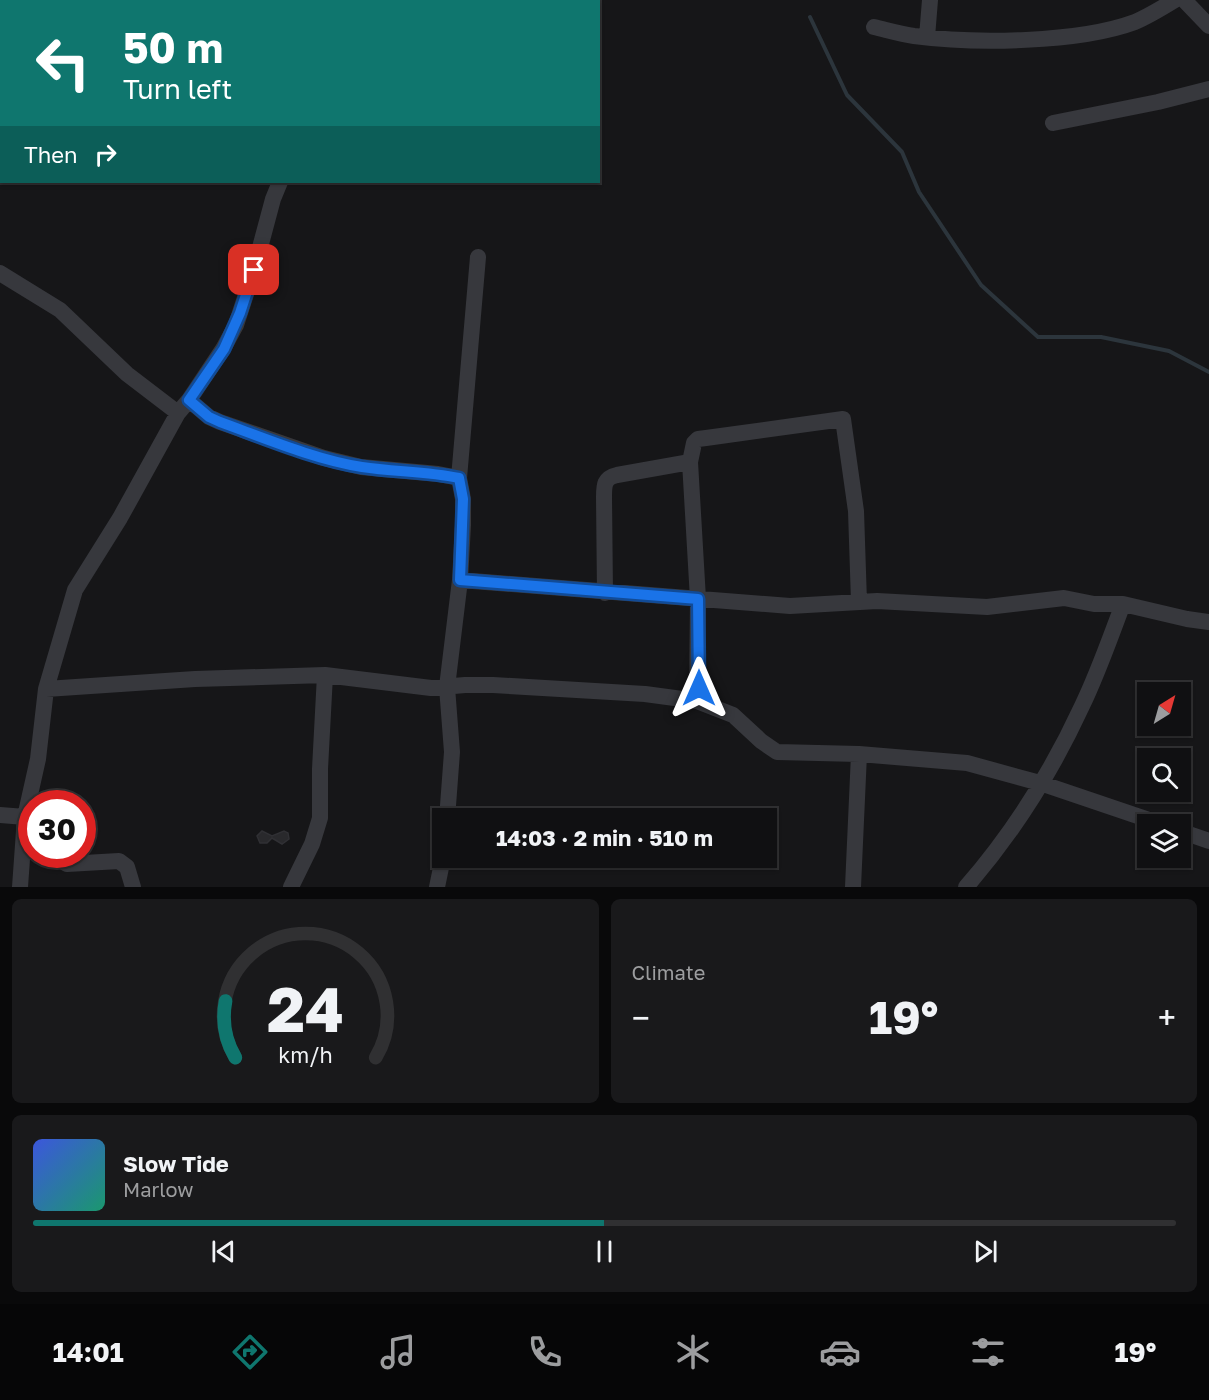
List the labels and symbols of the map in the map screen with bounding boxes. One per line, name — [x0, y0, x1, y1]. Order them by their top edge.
pin — [228, 244, 279, 295]
position arrow — [667, 656, 731, 720]
north arrow — [1137, 682, 1191, 736]
speed limit sign: 30 — [18, 790, 96, 868]

